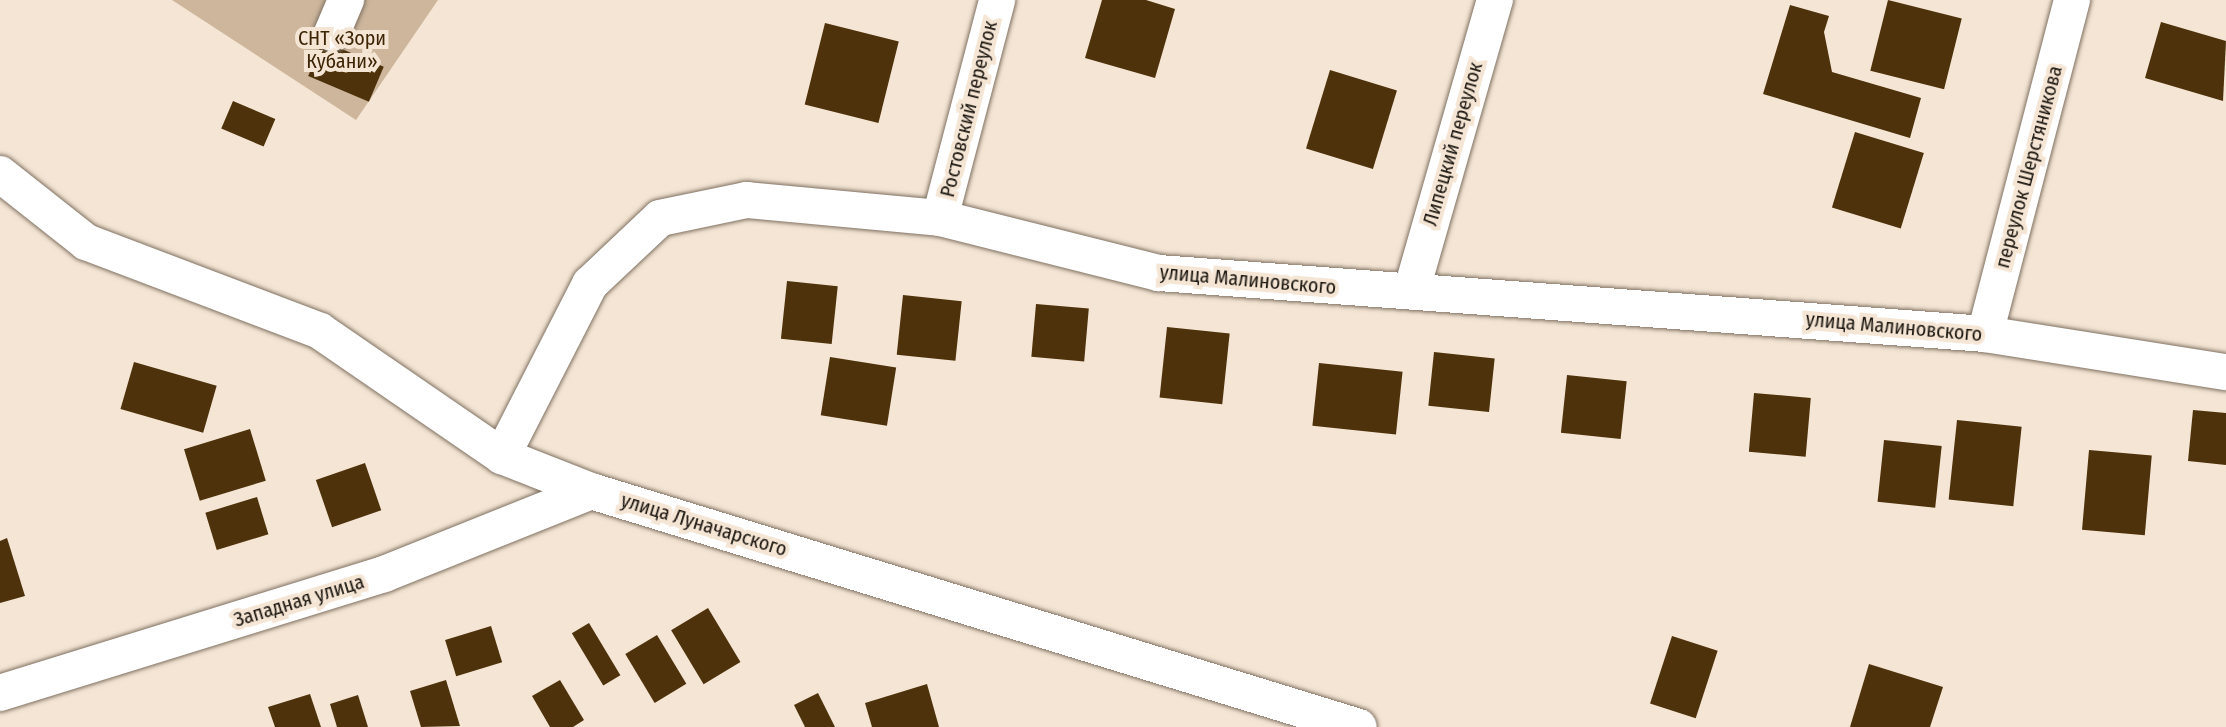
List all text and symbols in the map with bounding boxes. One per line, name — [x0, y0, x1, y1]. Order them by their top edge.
street label: Ростовский переулок — [935, 18, 1003, 200]
park label: СНТ «Зори Кубани» — [298, 27, 386, 74]
street label: Липецкий переулок — [1418, 60, 1488, 228]
street label: переулок Шерстяникова — [1990, 63, 2068, 271]
street label: улица Малиновского — [1159, 260, 1337, 300]
street label: улица Малиновского — [1805, 307, 1983, 347]
street label: улица Луначарского — [618, 488, 790, 562]
street label: Западная улица — [231, 570, 367, 632]

